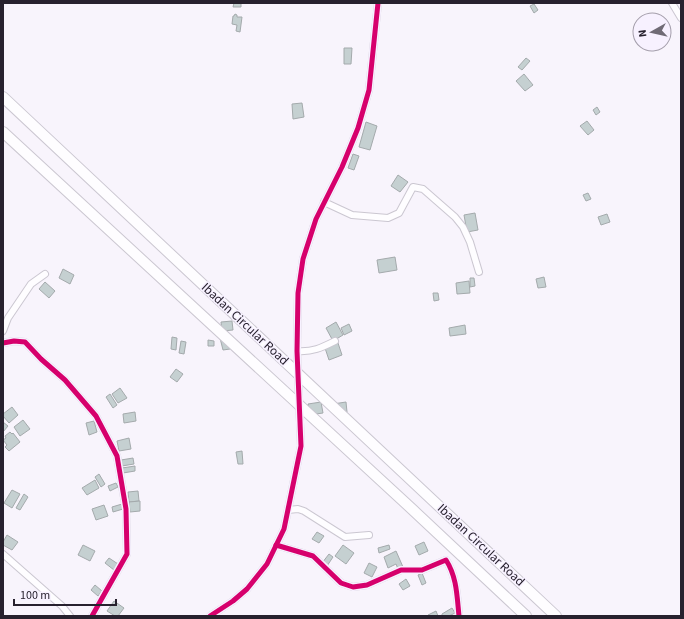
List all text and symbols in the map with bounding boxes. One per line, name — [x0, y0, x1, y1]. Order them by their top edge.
north arrow — [632, 12, 672, 52]
text: N — [635, 29, 651, 38]
street label: Ibadan Circular Road — [197, 279, 293, 369]
street label: Ibadan Circular Road — [433, 500, 529, 590]
scale bar — [14, 581, 116, 607]
text: 100 m — [20, 587, 50, 604]

